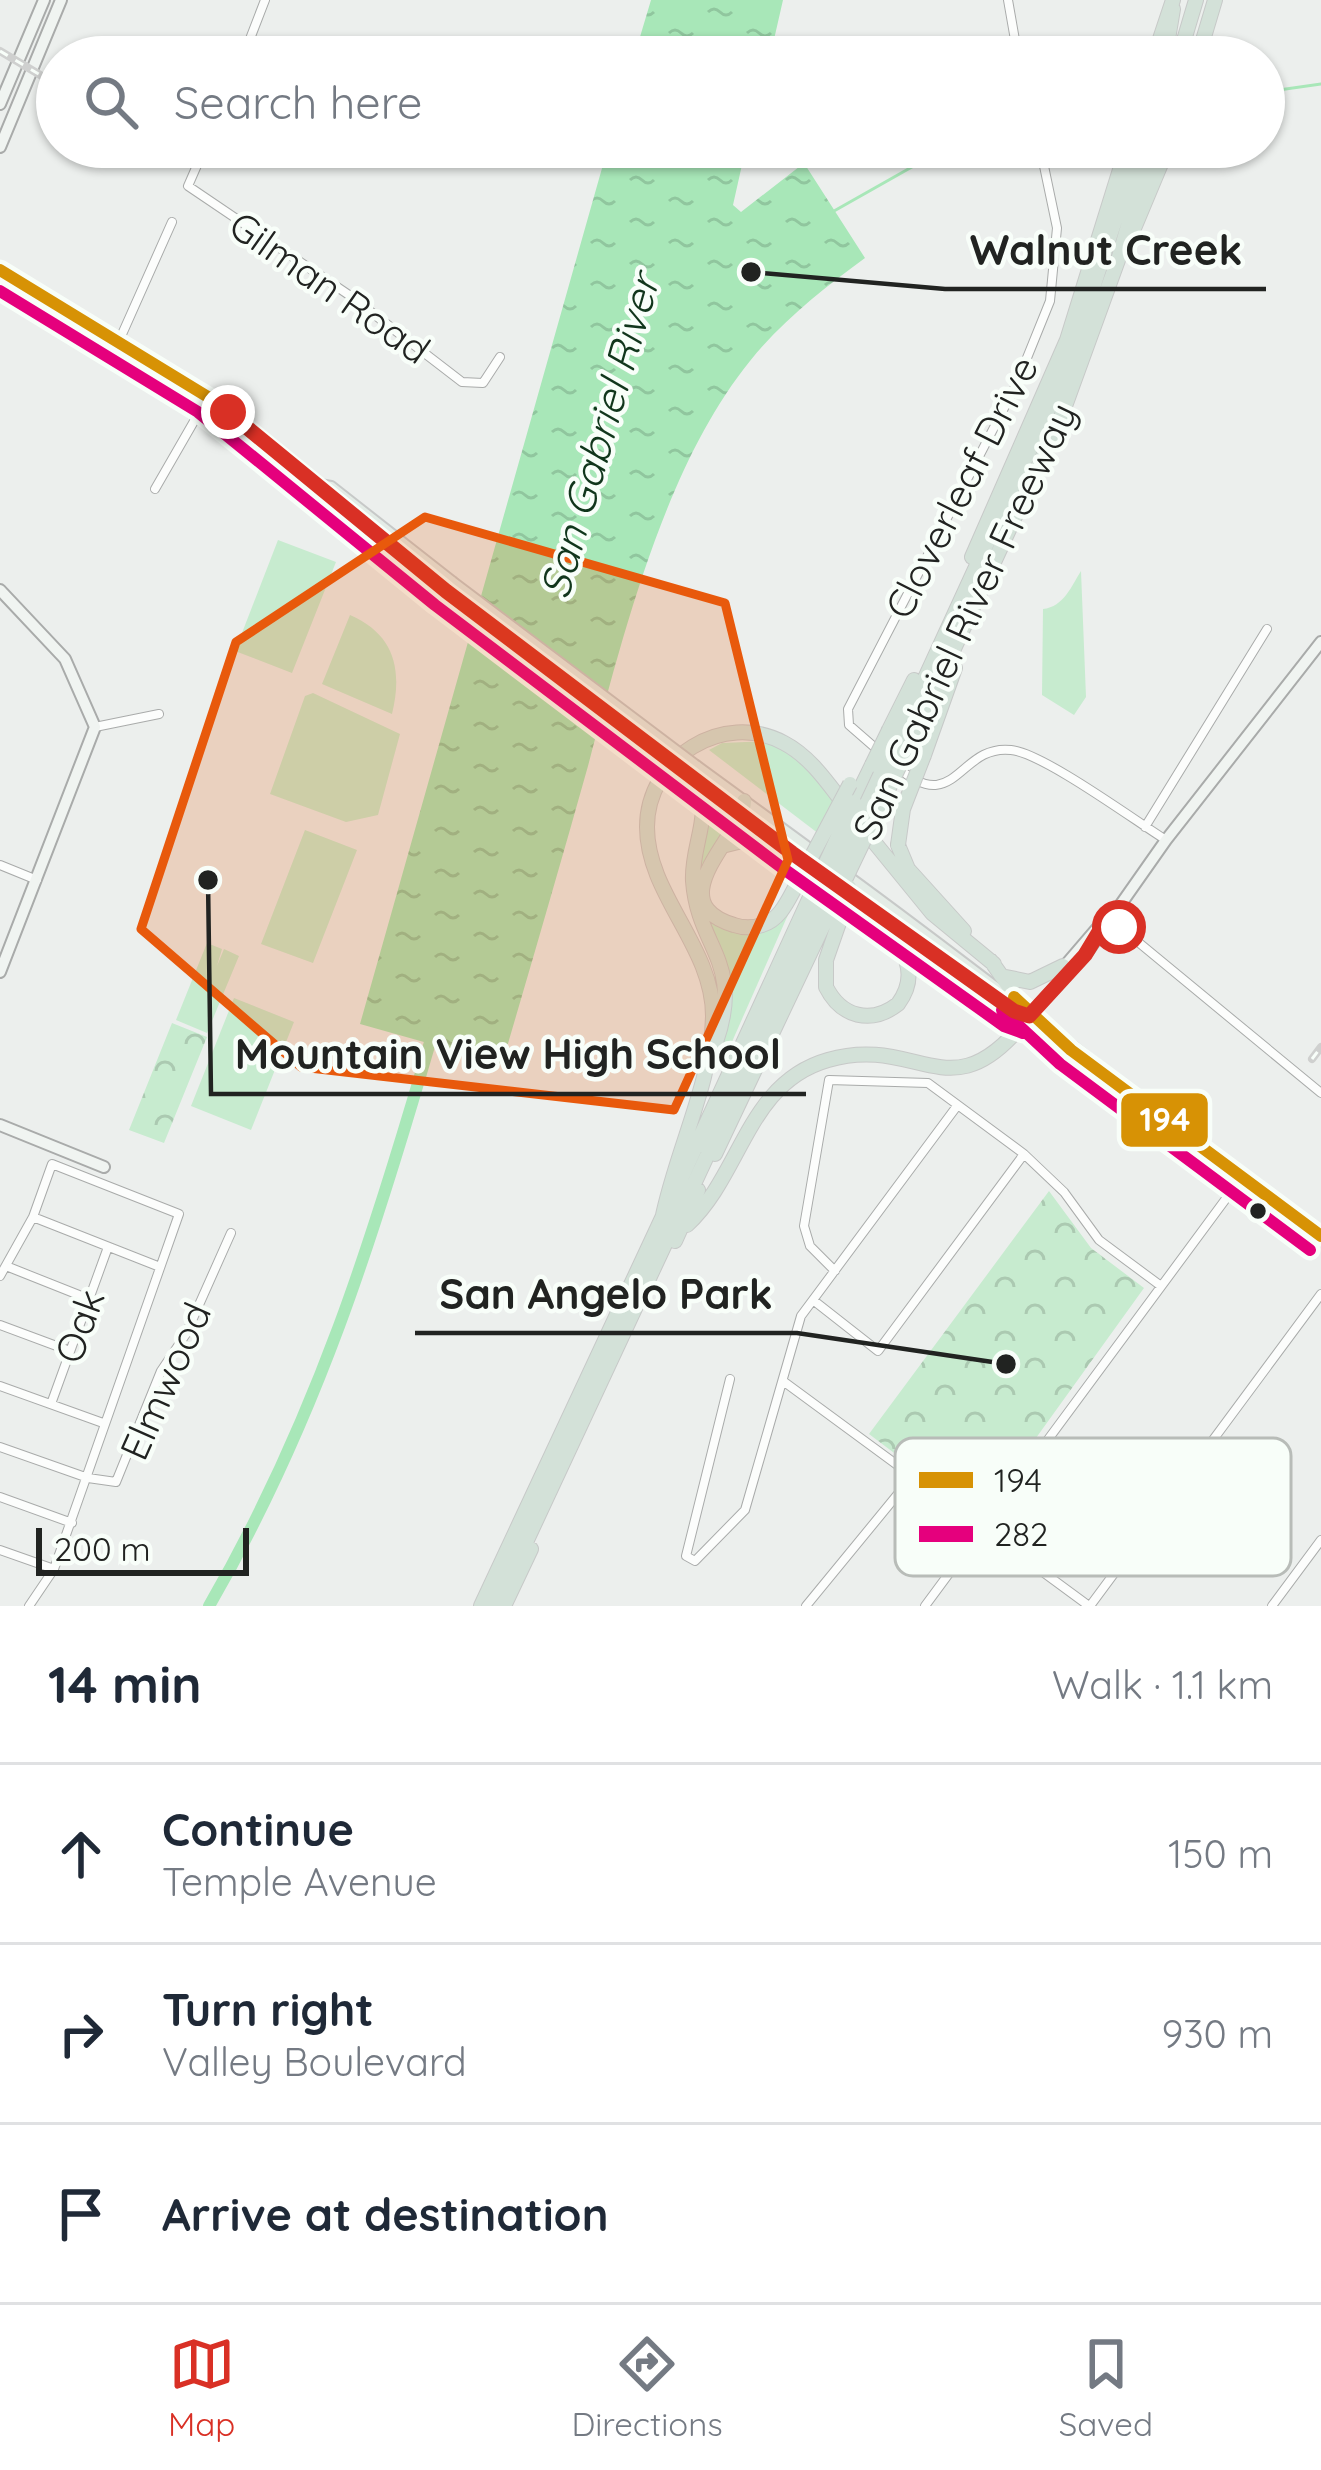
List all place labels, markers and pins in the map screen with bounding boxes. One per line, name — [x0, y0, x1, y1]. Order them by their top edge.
callout: Walnut Creek — [945, 211, 1266, 289]
callout: Mountain View High School — [211, 1016, 806, 1094]
unlabelled marker — [1247, 1200, 1269, 1222]
callout: San Angelo Park — [415, 1255, 797, 1333]

